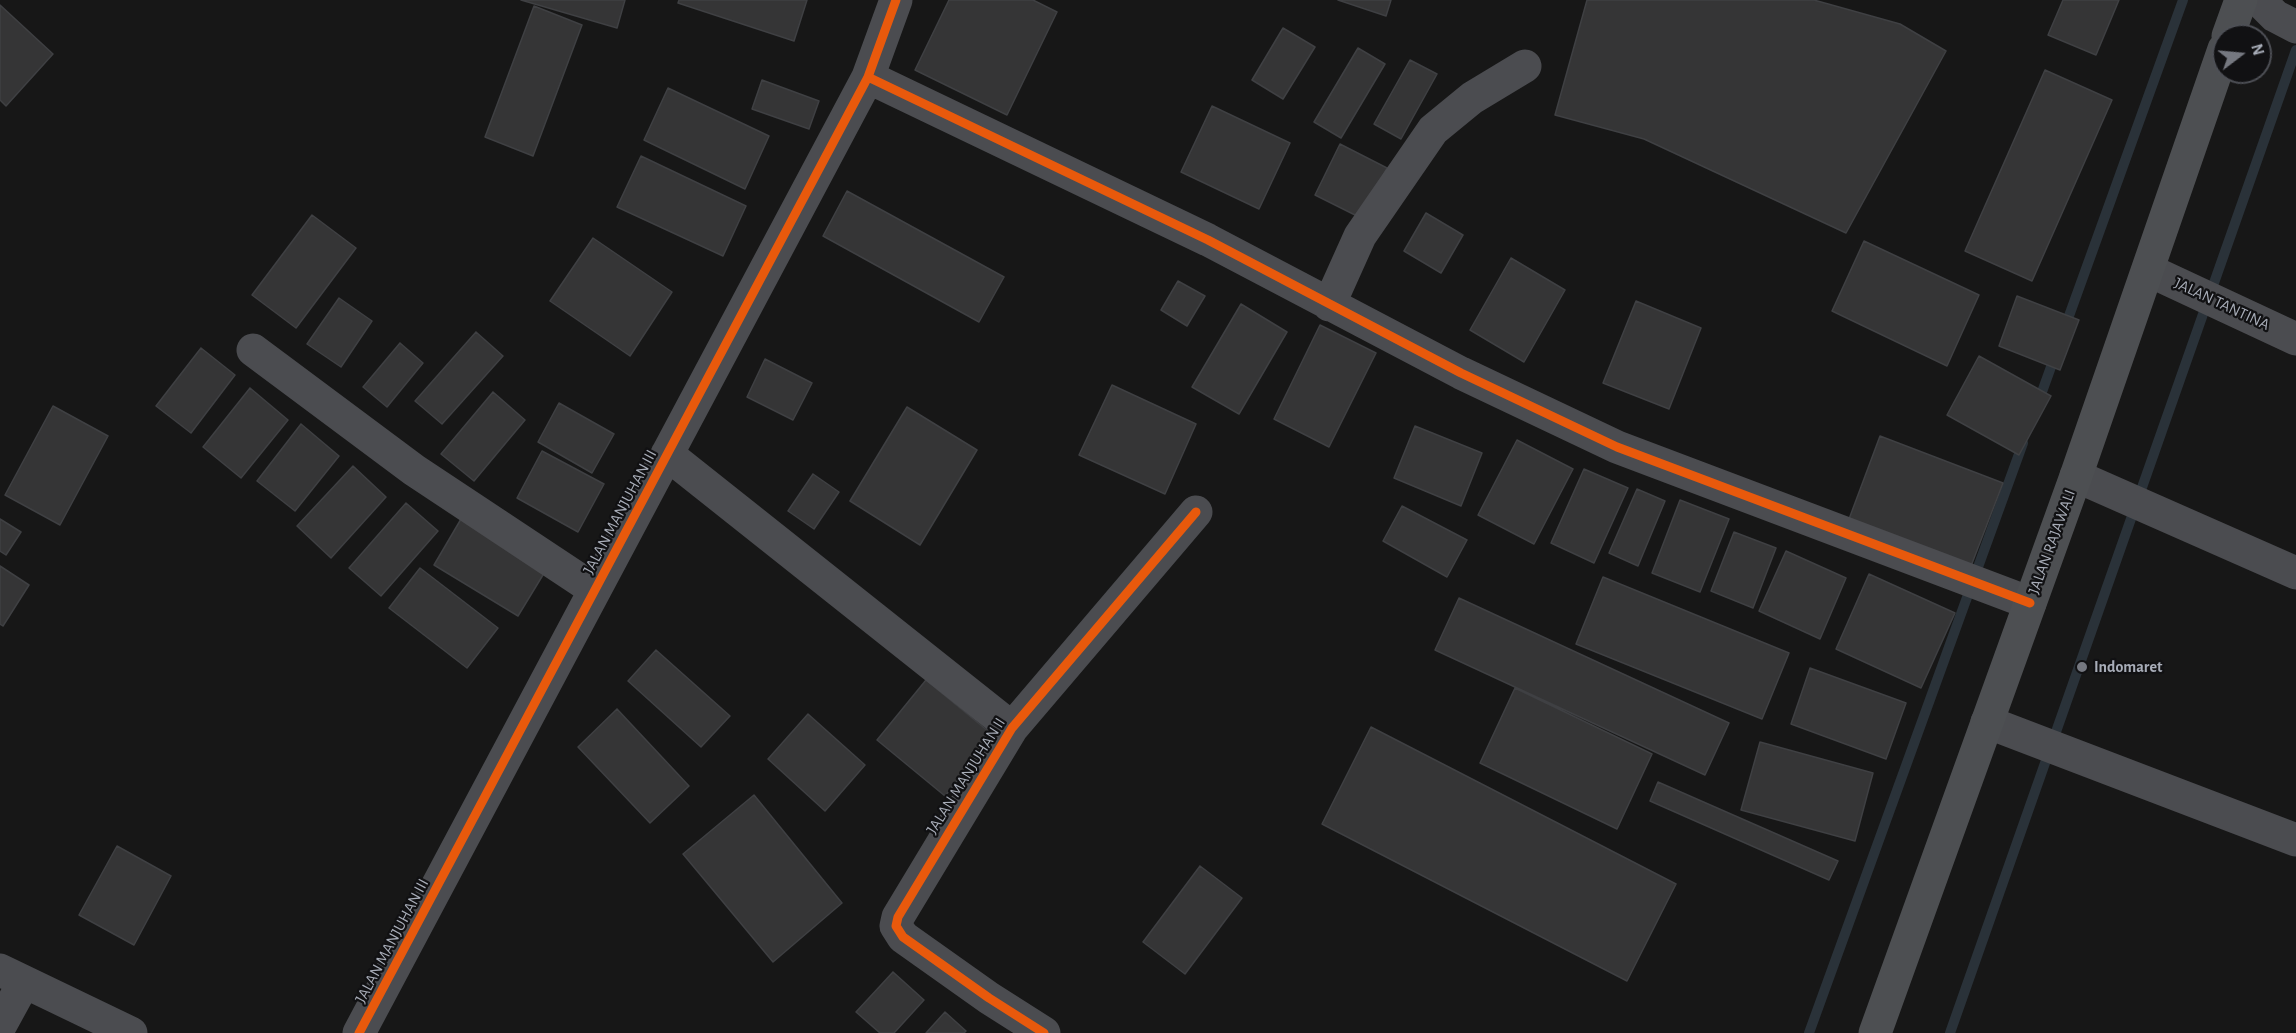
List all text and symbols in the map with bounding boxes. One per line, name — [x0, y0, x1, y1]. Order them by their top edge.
north arrow — [2212, 24, 2272, 84]
text: N — [2248, 42, 2267, 57]
street label: JALAN TANTINA — [2171, 274, 2273, 334]
street label: JALAN MANJUHAN III — [579, 447, 661, 577]
street label: JALAN RAJAWALI — [2024, 487, 2080, 597]
place label: Indomaret — [2094, 657, 2162, 677]
marker: Indomaret — [2075, 660, 2089, 674]
street label: JALAN MANJUHAN II — [922, 714, 1010, 838]
street label: JALAN MANJUHAN III — [351, 876, 433, 1006]

